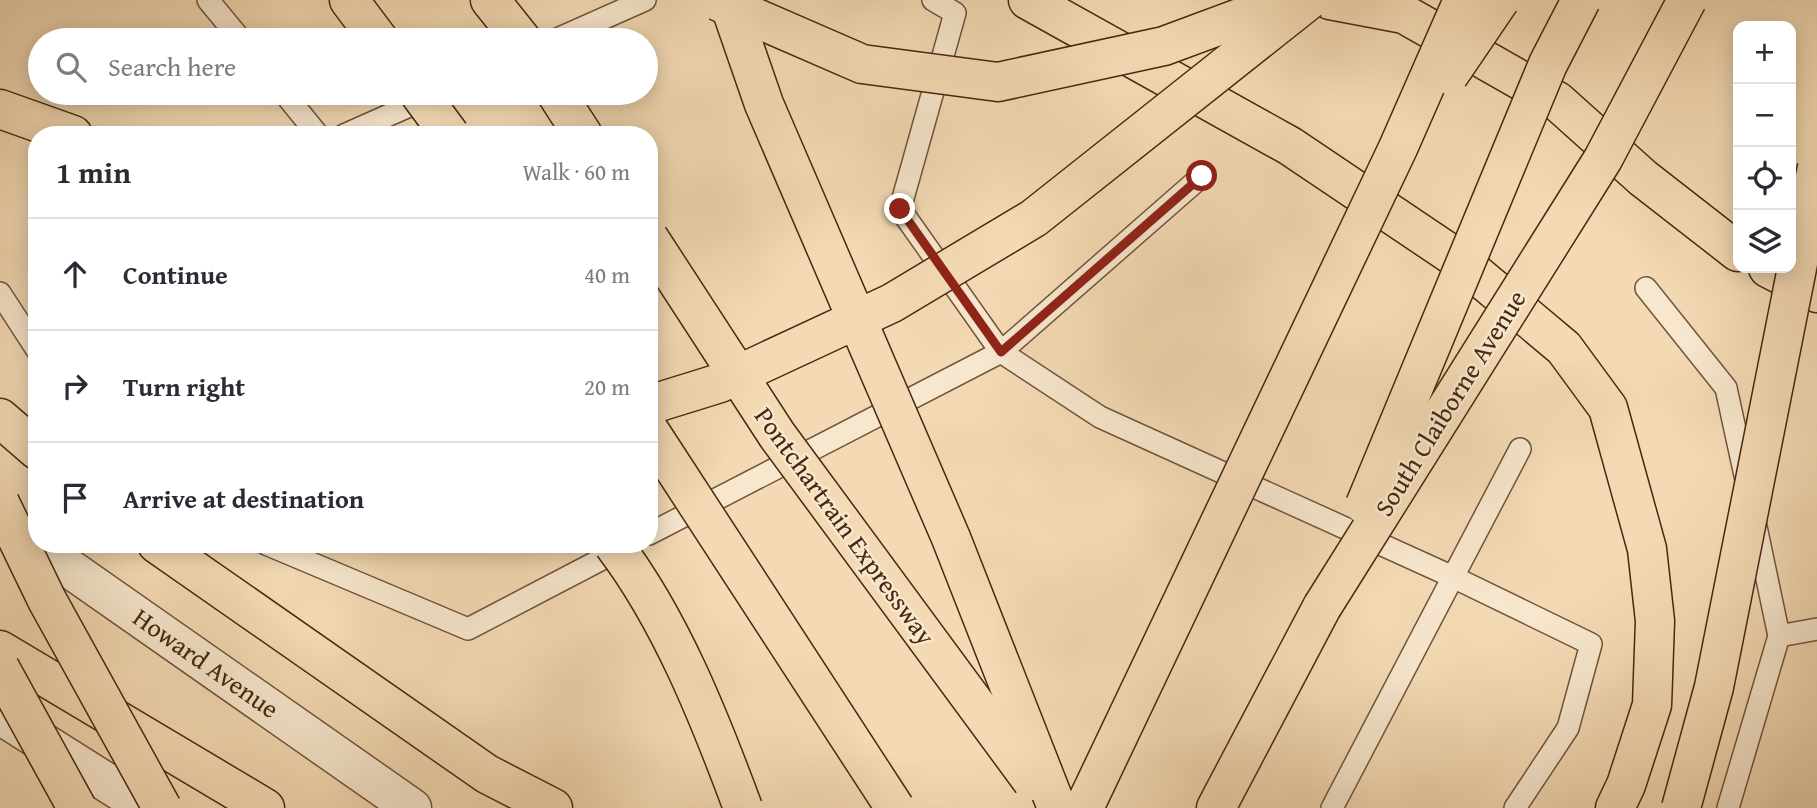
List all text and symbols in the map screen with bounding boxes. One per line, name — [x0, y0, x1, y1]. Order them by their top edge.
map controls — [1733, 21, 1796, 273]
button: + — [1733, 21, 1796, 84]
search box — [28, 28, 658, 105]
text: Search here — [108, 47, 236, 86]
icon: search — [52, 48, 90, 86]
button: − — [1733, 84, 1796, 147]
button: locate — [1733, 147, 1796, 210]
text: 1 min — [56, 150, 131, 194]
text: Walk · 60 m — [522, 155, 630, 188]
route start — [1186, 160, 1217, 191]
route end — [884, 193, 915, 224]
button: layers — [1733, 210, 1796, 273]
icon: ahead — [56, 255, 94, 293]
text: Continue — [123, 255, 228, 294]
text: 40 m — [584, 258, 630, 291]
street label: South Claiborne Avenue — [1364, 282, 1535, 523]
icon: right — [56, 367, 94, 405]
text: Turn right — [123, 367, 245, 406]
text: 20 m — [584, 370, 630, 403]
street label: Pontchartrain Expressway — [746, 398, 945, 653]
icon: arrive — [56, 479, 94, 517]
text: Arrive at destination — [123, 479, 364, 518]
street label: Howard Avenue — [125, 598, 287, 727]

